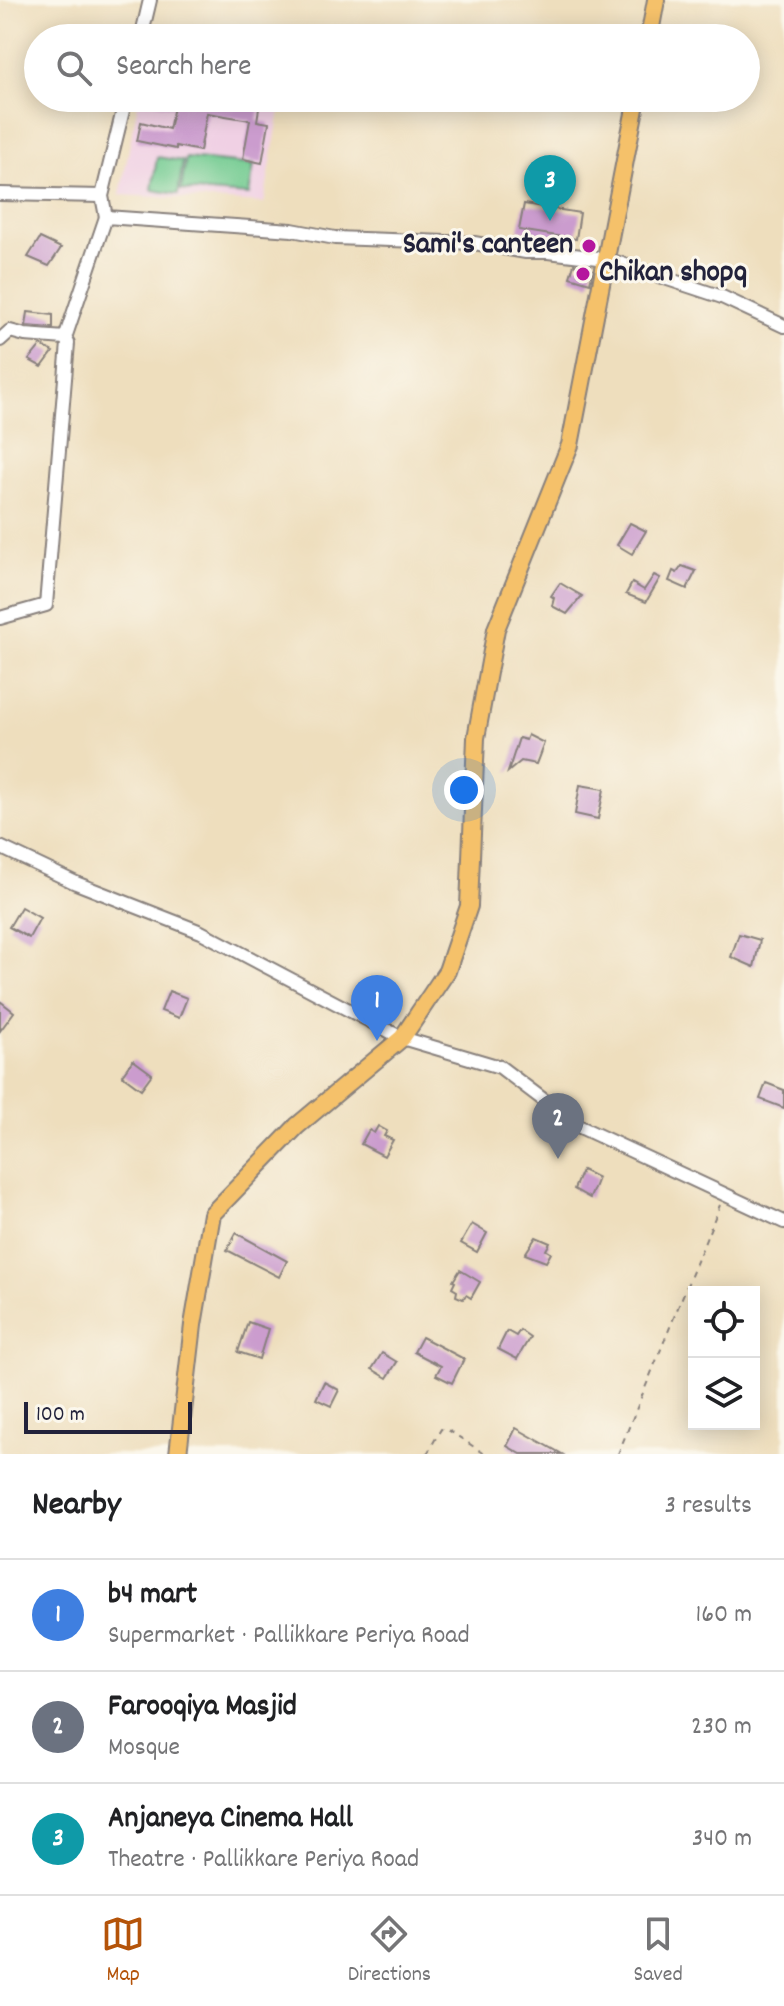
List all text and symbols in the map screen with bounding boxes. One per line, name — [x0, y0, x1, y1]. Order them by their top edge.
search box — [24, 24, 760, 112]
icon: search — [52, 46, 96, 90]
text: Search here — [116, 47, 252, 90]
pin: 3 — [524, 155, 576, 221]
place label: Sami's canteen — [403, 225, 573, 268]
marker: Sami's canteen — [580, 237, 598, 255]
place label: Chikan shopq — [599, 253, 747, 296]
marker: Chikan shopq — [574, 265, 592, 283]
your location — [444, 770, 484, 810]
pin: 1 — [351, 975, 403, 1041]
pin: 2 — [532, 1093, 584, 1159]
map controls — [688, 1286, 760, 1430]
button: locate — [688, 1286, 760, 1358]
button: layers — [688, 1358, 760, 1430]
scale bar — [24, 1398, 192, 1434]
text: 100 m — [36, 1400, 85, 1431]
text: Nearby — [32, 1482, 121, 1531]
text: 3 results — [665, 1488, 752, 1525]
text: b4 mart — [108, 1575, 197, 1618]
text: 1 — [55, 1597, 61, 1634]
text: 160 m — [696, 1597, 752, 1634]
text: Supermarket · Pallikkare Periya Road — [108, 1618, 470, 1655]
text: Farooqiya Masjid — [108, 1687, 297, 1730]
text: 2 — [52, 1709, 64, 1746]
text: 230 m — [691, 1709, 752, 1746]
text: Mosque — [108, 1730, 180, 1767]
text: Anjaneya Cinema Hall — [108, 1799, 353, 1842]
text: 3 — [52, 1821, 64, 1858]
text: 340 m — [692, 1821, 752, 1858]
text: Theatre · Pallikkare Periya Road — [108, 1842, 419, 1879]
tab: Map — [101, 1912, 145, 1991]
tab: Directions — [348, 1912, 431, 1991]
tab: Saved — [634, 1912, 683, 1991]

